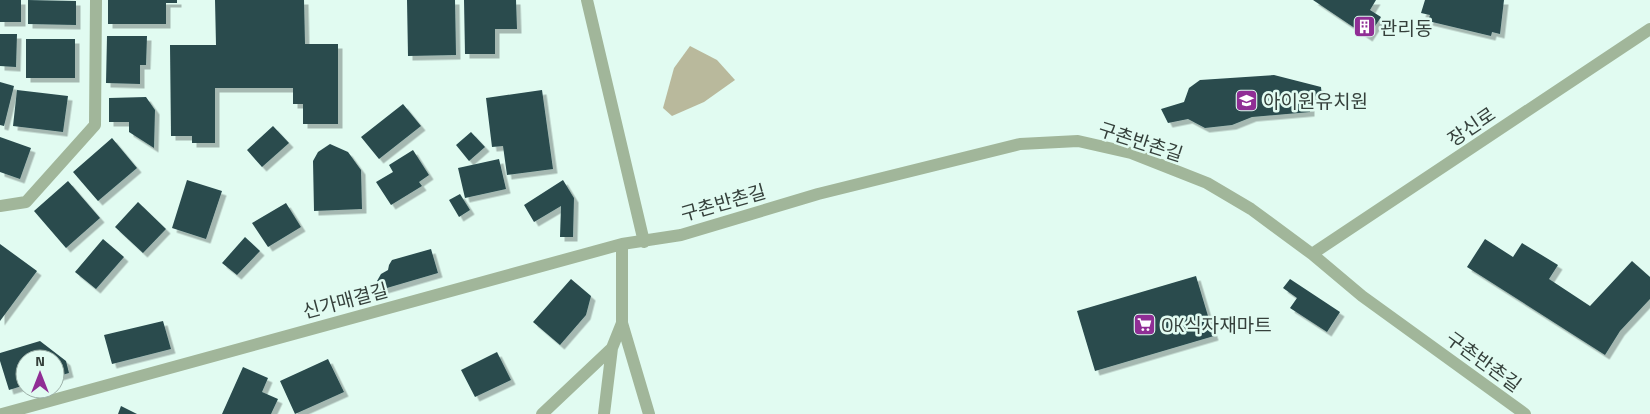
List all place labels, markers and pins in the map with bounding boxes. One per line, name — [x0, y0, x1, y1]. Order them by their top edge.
place label: 관리동 — [1380, 13, 1432, 42]
building icon: 관리동 — [1352, 15, 1376, 39]
place label: 아이원유치원 — [1263, 86, 1368, 115]
school or university icon: 아이원유치원 — [1235, 88, 1259, 112]
place label: OK식자재마트 — [1161, 310, 1272, 339]
supermarket icon: OK식자재마트 — [1133, 312, 1157, 336]

